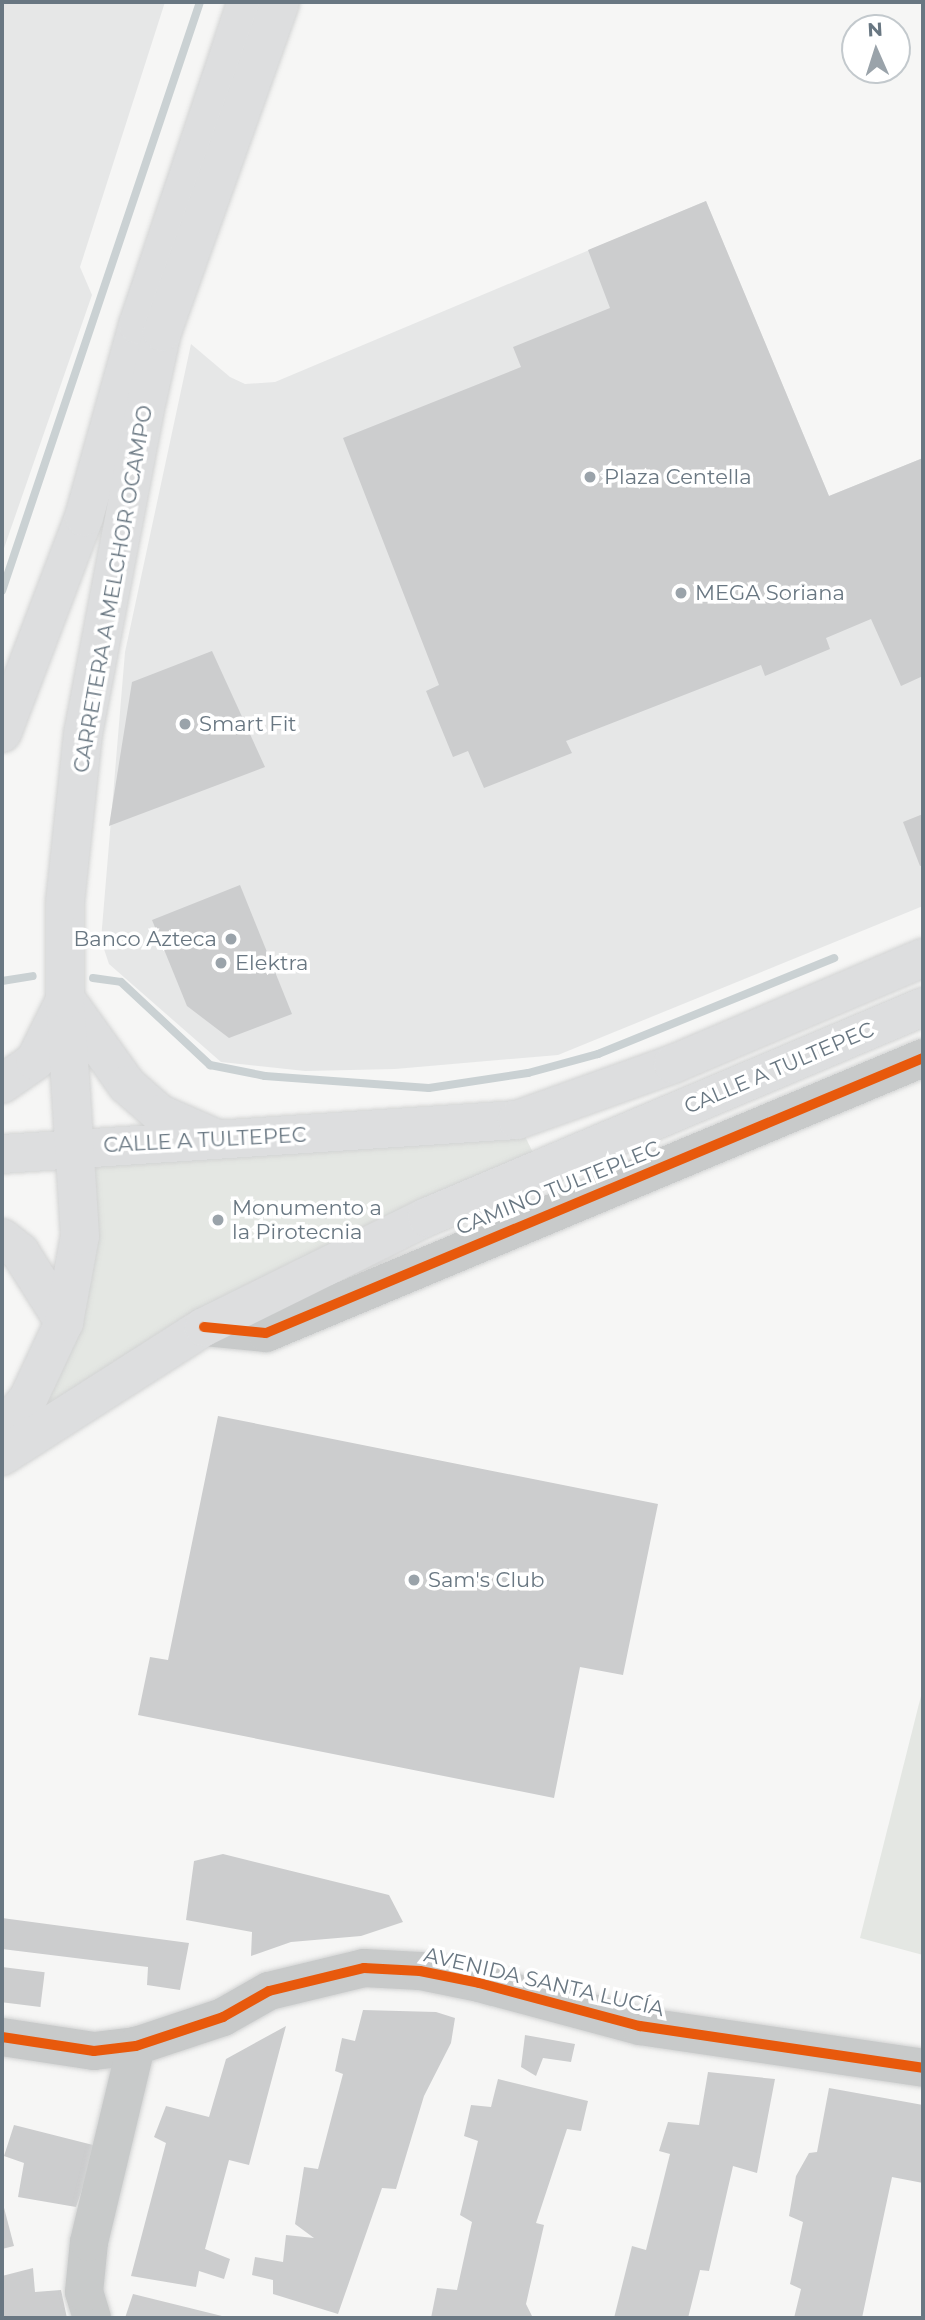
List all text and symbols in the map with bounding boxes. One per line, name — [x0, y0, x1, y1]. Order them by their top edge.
north arrow — [841, 14, 911, 84]
text: N — [867, 18, 883, 41]
street label: CARRETERA A MELCHOR OCAMPO — [68, 403, 158, 775]
place label: Plaza Centella — [604, 464, 752, 490]
marker: Plaza Centella — [582, 469, 598, 485]
place label: MEGA Soriana — [695, 580, 845, 606]
marker: MEGA Soriana — [673, 585, 689, 601]
place label: Smart Fit — [199, 711, 297, 737]
marker: Smart Fit — [177, 716, 193, 732]
place label: Banco Azteca — [73, 926, 217, 952]
marker: Banco Azteca — [223, 931, 239, 947]
place label: Elektra — [235, 950, 308, 976]
marker: Elektra — [213, 955, 229, 971]
street label: CALLE A TULTEPEC — [680, 1017, 878, 1119]
street label: CALLE A TULTEPEC — [103, 1122, 307, 1158]
street label: CAMINO TULTEPLEC — [452, 1136, 664, 1240]
place label: Monumento a la Pirotecnia — [232, 1195, 382, 1245]
marker: Monumento a la Pirotecnia — [210, 1212, 226, 1228]
place label: Sam's Club — [428, 1567, 544, 1593]
marker: Sam's Club — [406, 1572, 422, 1588]
street label: AVENIDA SANTA LUCÍA — [421, 1942, 667, 2022]

